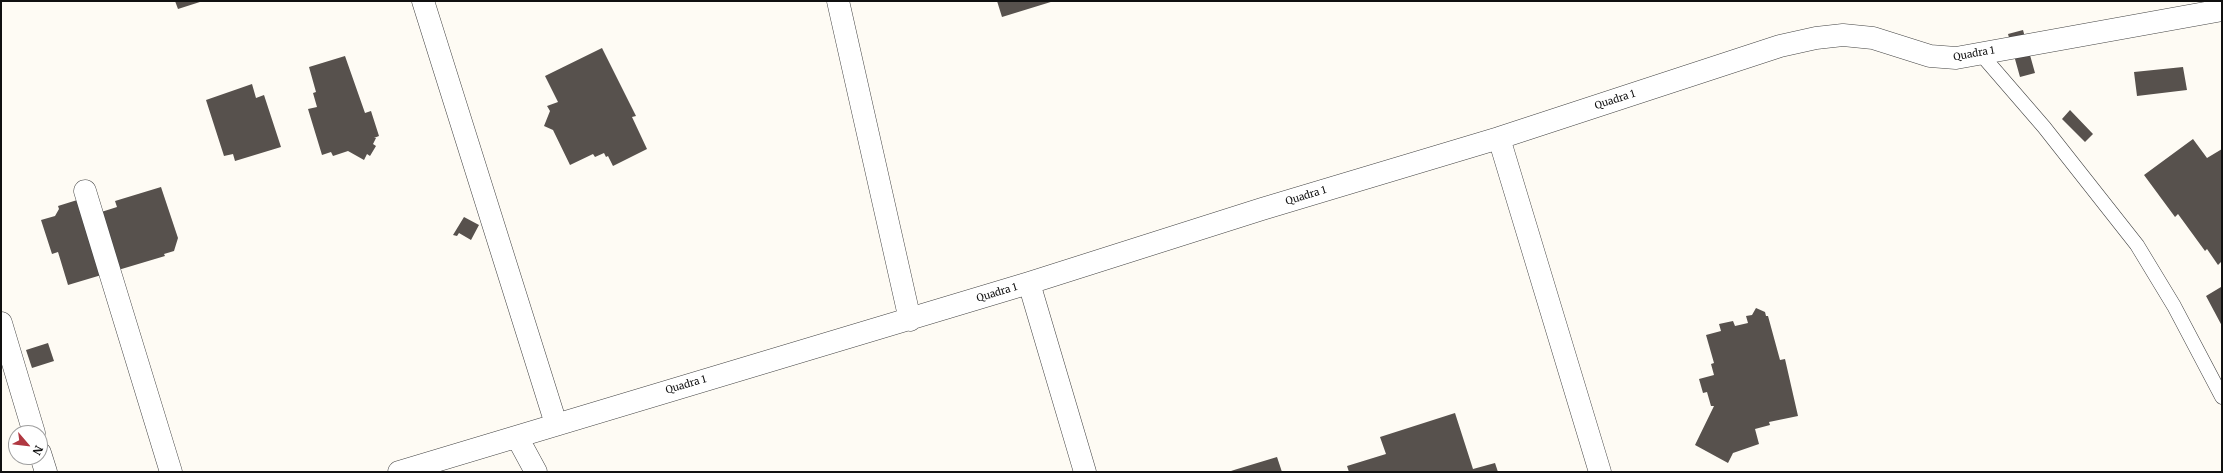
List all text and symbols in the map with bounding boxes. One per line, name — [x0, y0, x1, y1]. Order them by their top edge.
street label: Quadra 1 — [1952, 44, 1996, 64]
street label: Quadra 1 — [1593, 88, 1637, 112]
street label: Quadra 1 — [1284, 184, 1328, 208]
street label: Quadra 1 — [975, 281, 1019, 305]
street label: Quadra 1 — [664, 373, 708, 397]
north arrow — [8, 425, 48, 465]
text: N — [29, 443, 46, 457]

